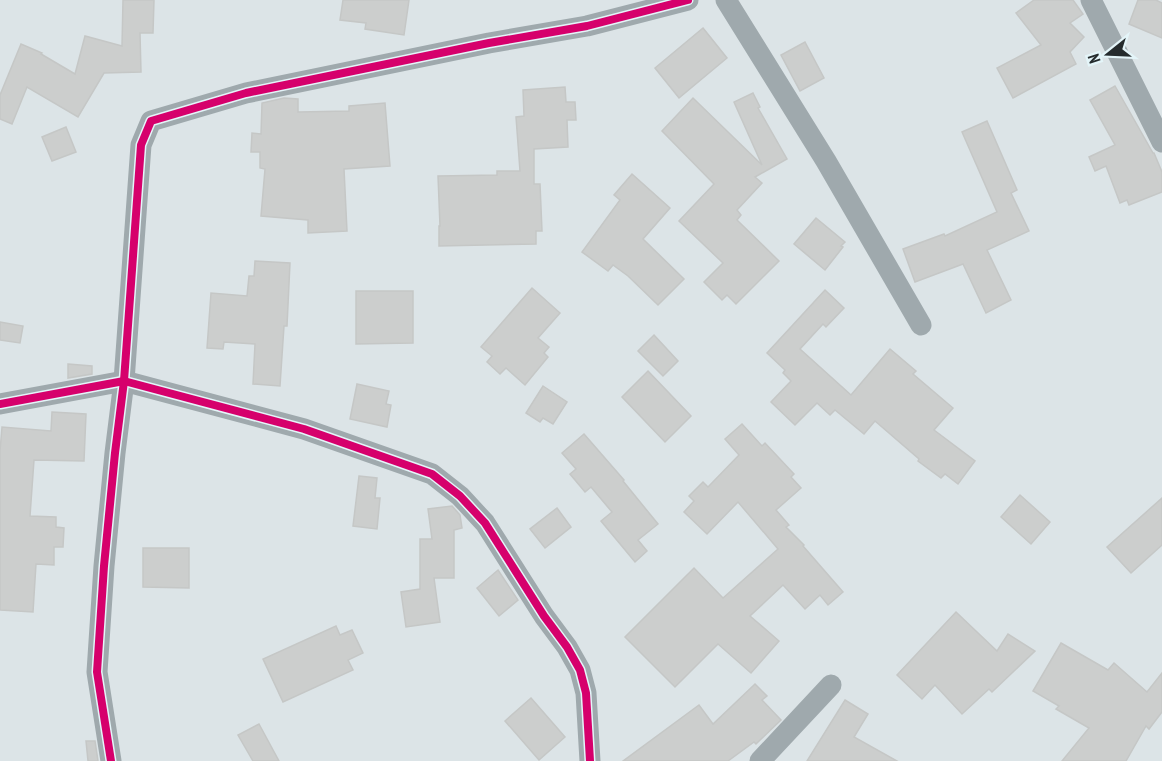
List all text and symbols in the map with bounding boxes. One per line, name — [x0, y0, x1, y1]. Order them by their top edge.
north arrow — [1078, 24, 1138, 84]
text: N — [1083, 51, 1105, 66]

